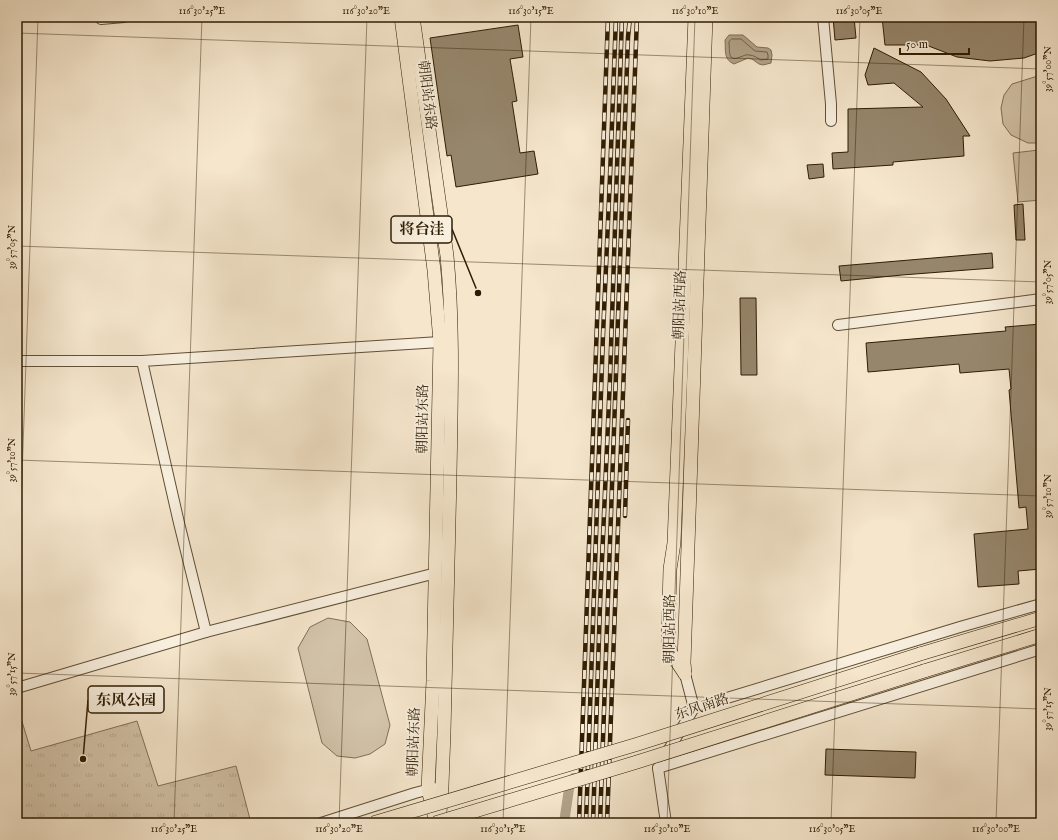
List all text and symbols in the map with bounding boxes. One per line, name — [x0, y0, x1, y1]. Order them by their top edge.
text: 116°30'25"E — [179, 5, 225, 18]
text: 116°30'20"E — [342, 5, 390, 18]
text: 116°30'15"E — [508, 5, 554, 18]
text: 116°30'10"E — [672, 5, 718, 18]
text: 116°30'05"E — [836, 5, 882, 18]
scale bar — [900, 30, 969, 56]
text: 50 m — [906, 37, 928, 52]
text: 39°57'00"N — [1042, 46, 1055, 92]
street label: 朝阳站东路 — [414, 59, 440, 131]
callout: 将台洼 — [391, 216, 452, 243]
text: 将台洼 — [399, 220, 445, 239]
text: 39°57'05"N — [6, 224, 19, 269]
text: 39°57'05"N — [1042, 259, 1055, 304]
street label: 朝阳站西路 — [670, 270, 690, 340]
street label: 朝阳站东路 — [413, 384, 433, 454]
text: 39°57'10"N — [6, 437, 19, 482]
text: 39°57'10"N — [1042, 473, 1055, 518]
street label: 朝阳站西路 — [660, 594, 680, 664]
text: 39°57'15"N — [6, 652, 19, 696]
callout: 东风公园 — [88, 686, 164, 713]
text: 39°57'15"N — [1042, 687, 1055, 731]
street label: 东风南路 — [673, 690, 731, 724]
text: 东风公园 — [96, 691, 156, 710]
street label: 朝阳站东路 — [404, 707, 424, 777]
text: 116°30'25"E — [151, 823, 197, 836]
text: 116°30'20"E — [315, 823, 363, 836]
text: 116°30'15"E — [480, 823, 526, 836]
text: 116°30'10"E — [644, 823, 690, 836]
text: 116°30'05"E — [809, 823, 855, 836]
text: 116°30'00"E — [972, 823, 1020, 836]

